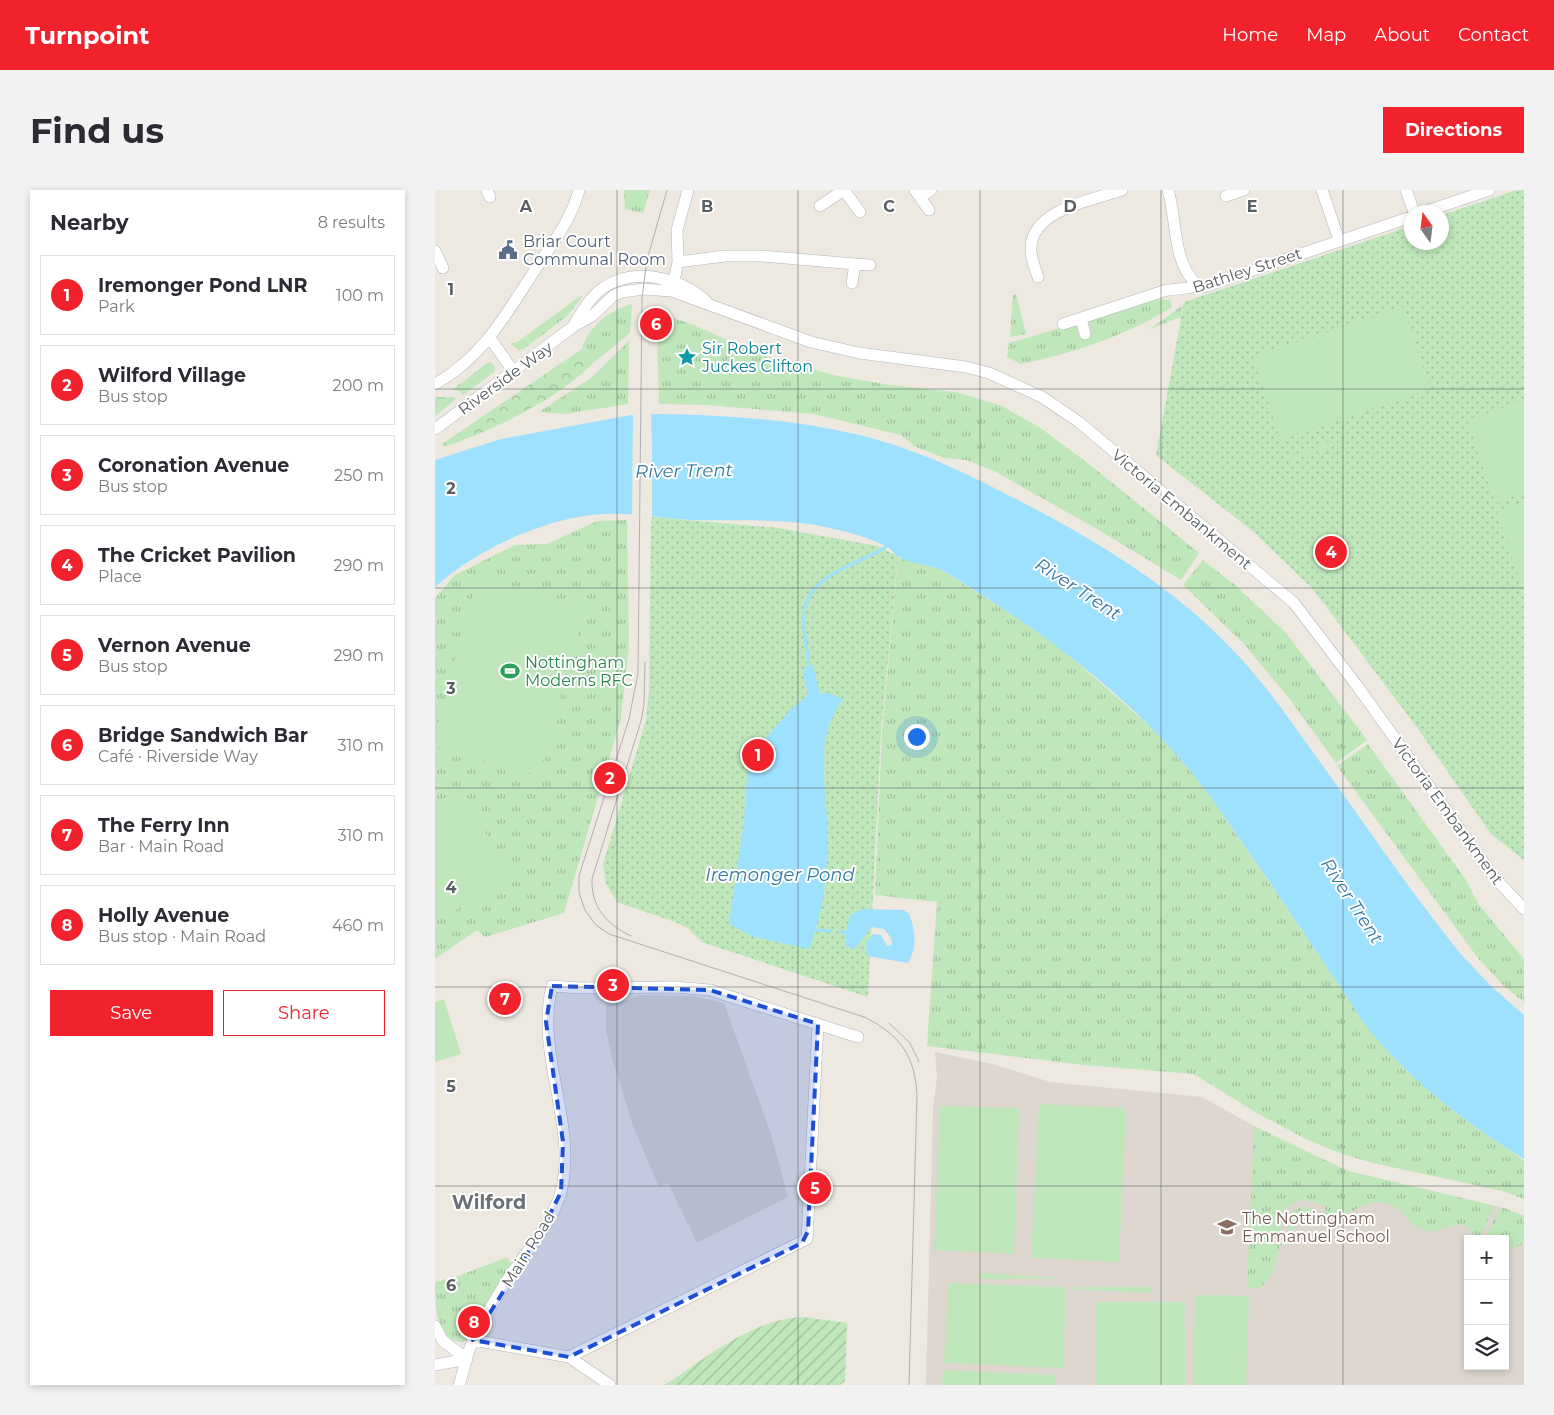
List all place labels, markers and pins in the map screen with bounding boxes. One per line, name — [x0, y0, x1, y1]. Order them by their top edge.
place label: Briar Court Communal Room — [523, 232, 666, 269]
public building icon: Briar Court Communal Room — [497, 239, 519, 261]
pin: 6 — [640, 305, 672, 343]
place label: Sir Robert Juckes Clifton — [701, 339, 813, 376]
place icon: Sir Robert Juckes Clifton — [676, 346, 698, 368]
pin: 4 — [1315, 533, 1347, 571]
place label: Nottingham Moderns RFC — [525, 653, 633, 690]
sports icon: Nottingham Moderns RFC — [499, 660, 521, 682]
pin: 1 — [742, 736, 774, 774]
pin: 2 — [594, 759, 626, 797]
pin: 3 — [597, 966, 629, 1004]
pin: 7 — [489, 980, 521, 1018]
pin: 5 — [799, 1169, 831, 1207]
place label: The Nottingham Emmanuel School — [1242, 1209, 1390, 1246]
school or university icon: The Nottingham Emmanuel School — [1216, 1216, 1238, 1238]
pin: 8 — [458, 1303, 490, 1341]

